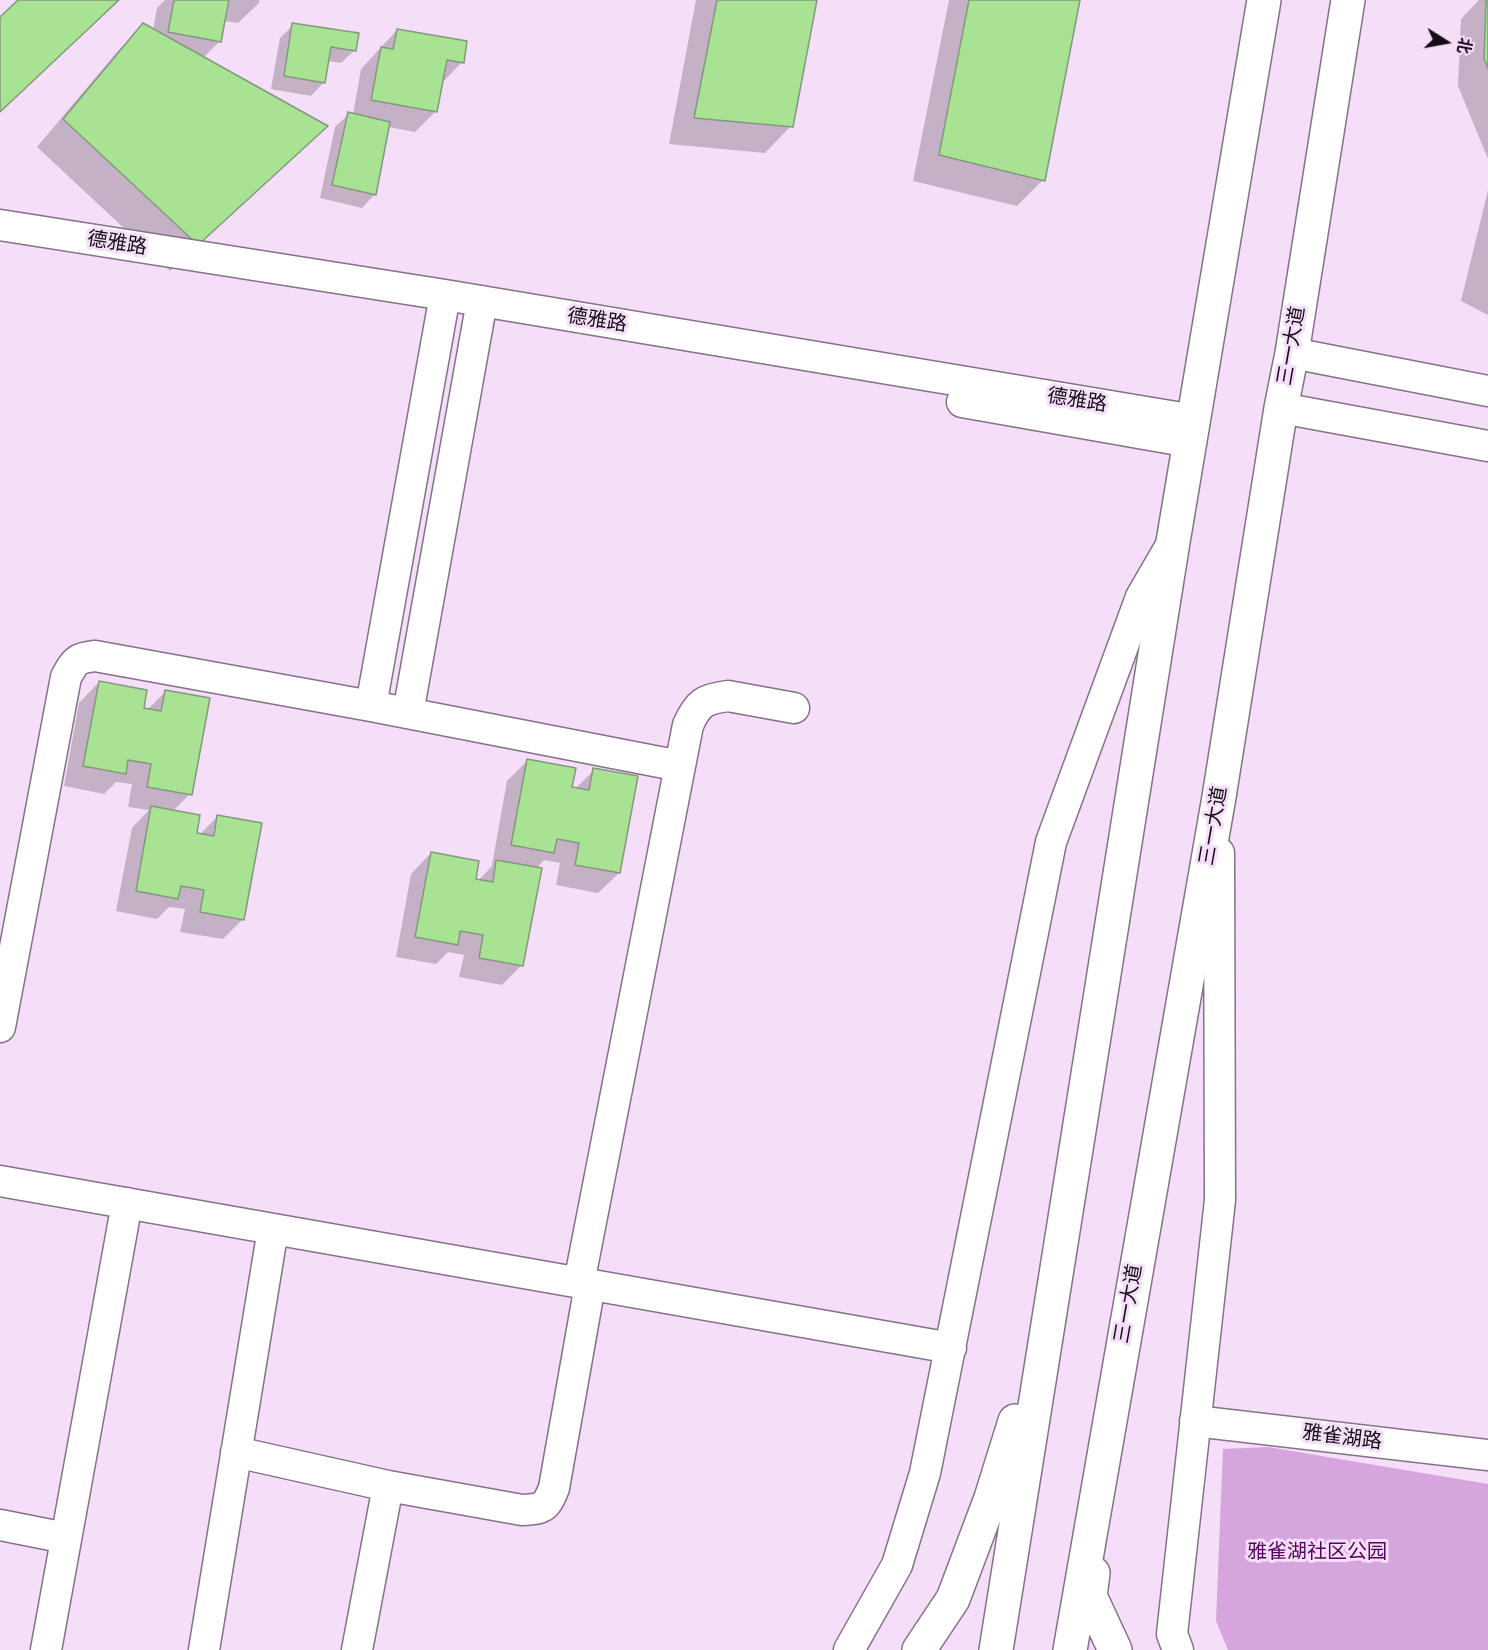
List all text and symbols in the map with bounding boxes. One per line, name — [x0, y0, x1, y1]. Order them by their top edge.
north arrow — [1416, 12, 1476, 72]
text: 北 — [1452, 36, 1475, 55]
street label: 德雅路 — [85, 227, 149, 261]
street label: 德雅路 — [565, 304, 629, 338]
street label: 三一大道 — [1273, 305, 1311, 387]
street label: 德雅路 — [1045, 384, 1109, 418]
street label: 三一大道 — [1195, 785, 1233, 867]
street label: 三一大道 — [1110, 1263, 1148, 1345]
street label: 雅雀湖路 — [1301, 1421, 1383, 1455]
park label: 雅雀湖社区公园 — [1247, 1541, 1387, 1565]

